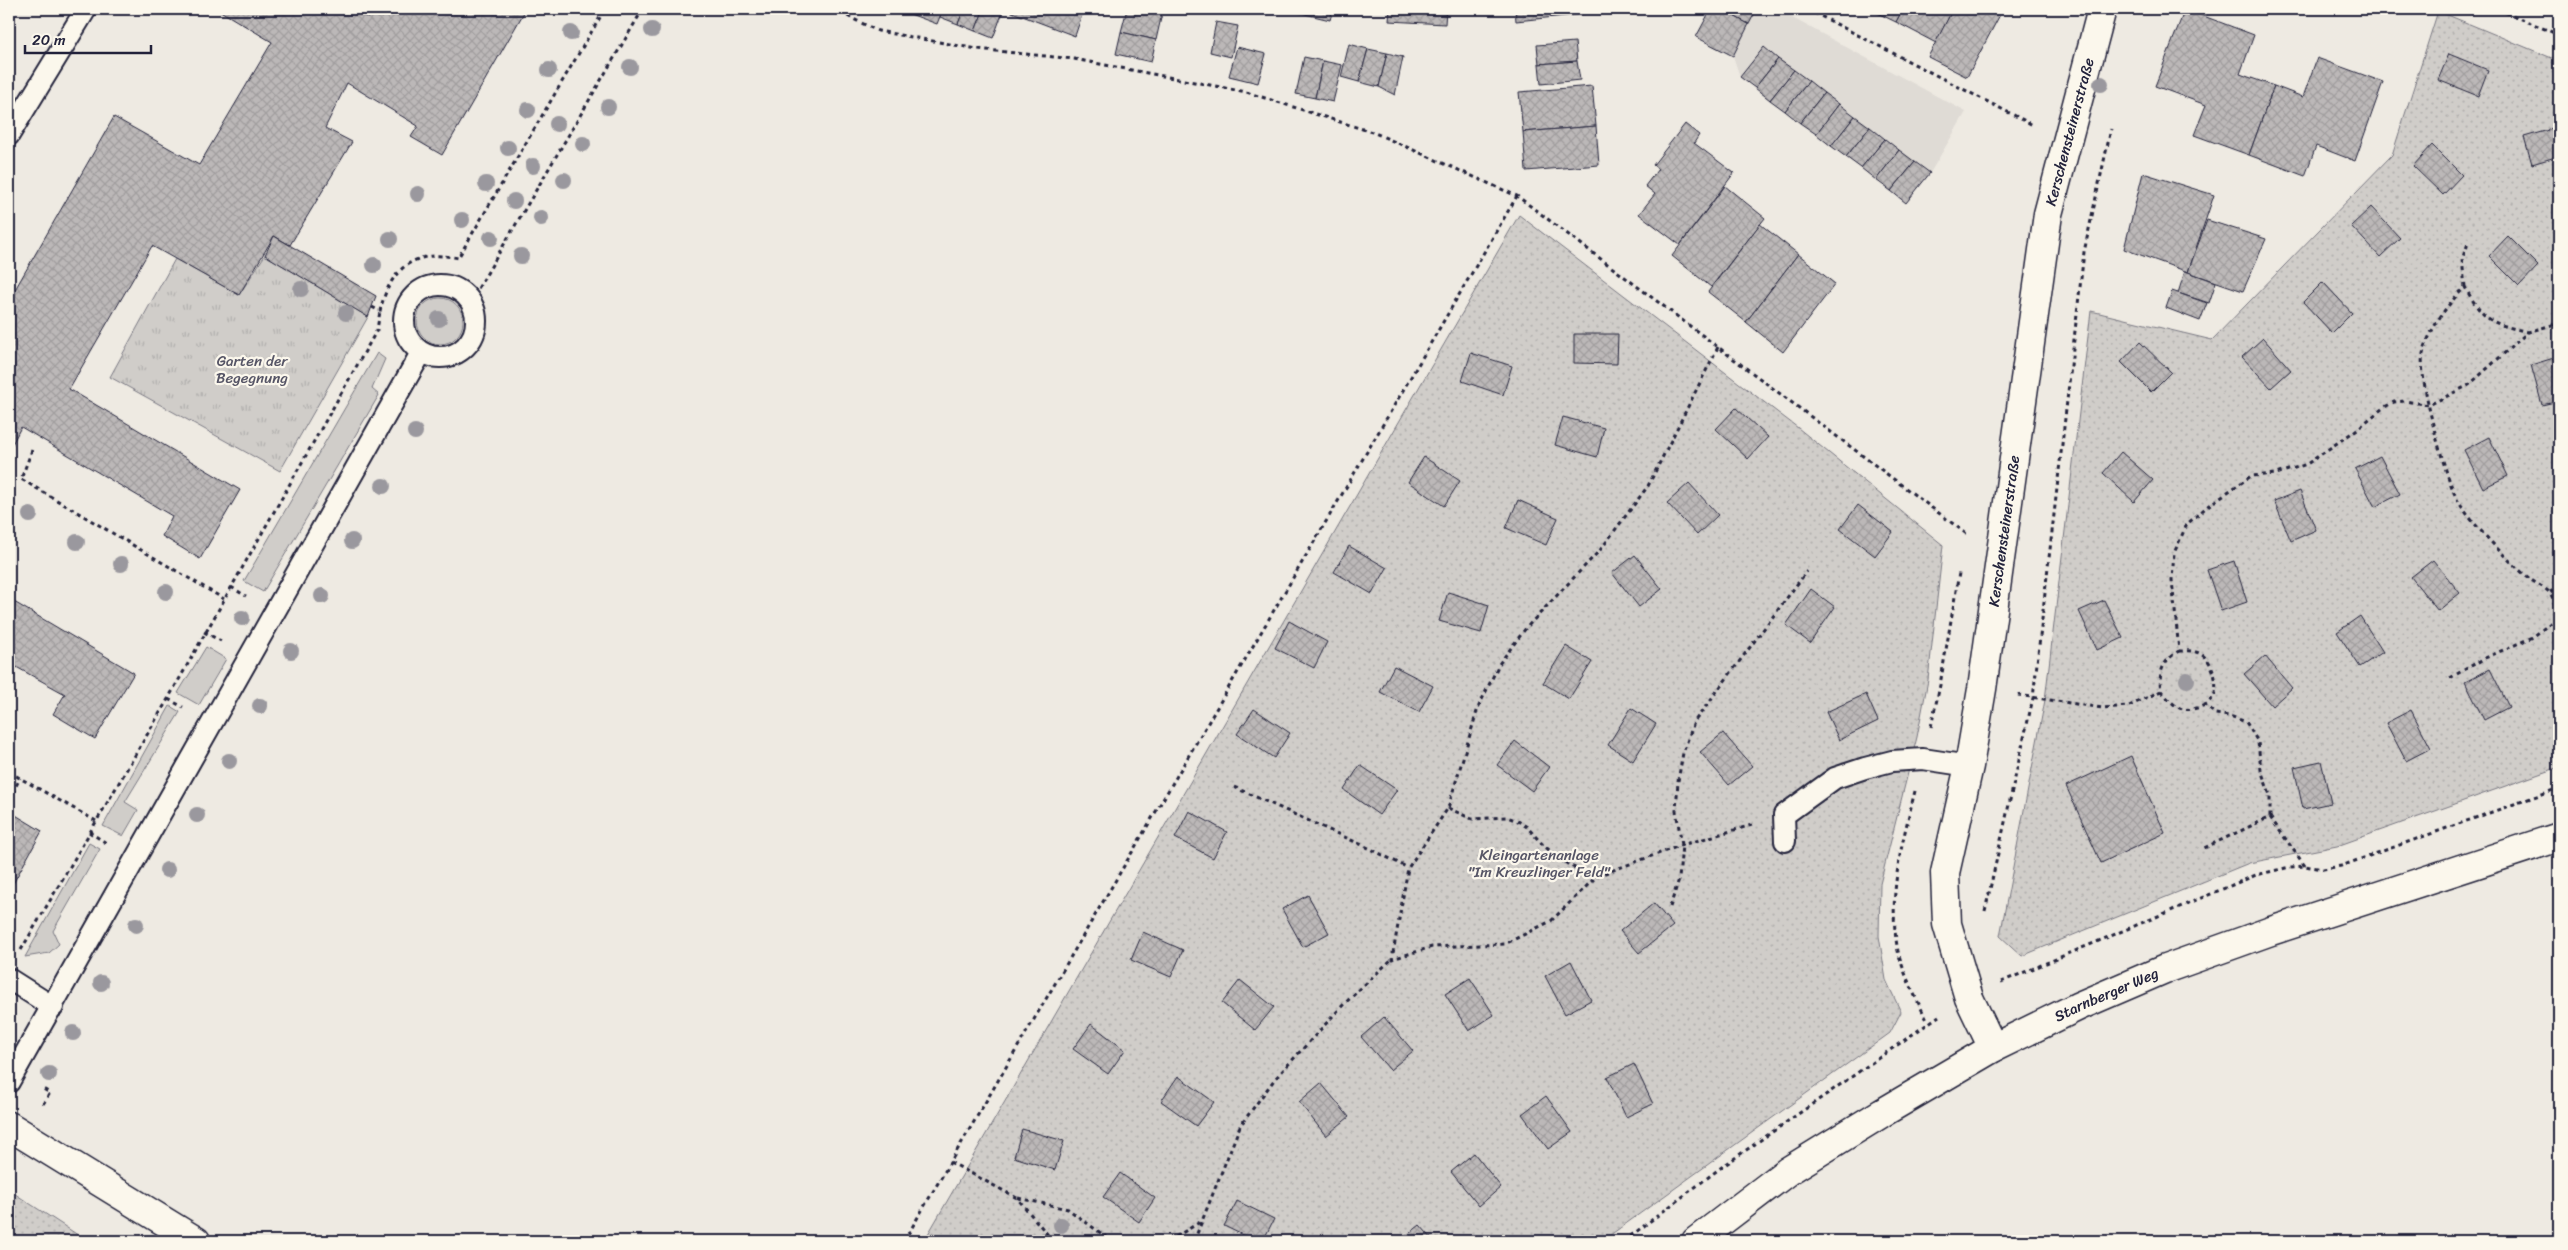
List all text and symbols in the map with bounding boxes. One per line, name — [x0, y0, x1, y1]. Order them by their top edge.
scale bar — [25, 22, 151, 54]
text: 20 m — [32, 27, 66, 53]
street label: Kerschensteinerstraße — [2038, 55, 2102, 209]
park label: Garten der Begegnung — [216, 348, 288, 391]
street label: Kerschensteinerstraße — [1981, 453, 2027, 608]
park label: Kleingartenanlage "Im Kreuzlinger Feld" — [1468, 842, 1611, 885]
street label: Starnberger Weg — [2050, 960, 2163, 1029]

